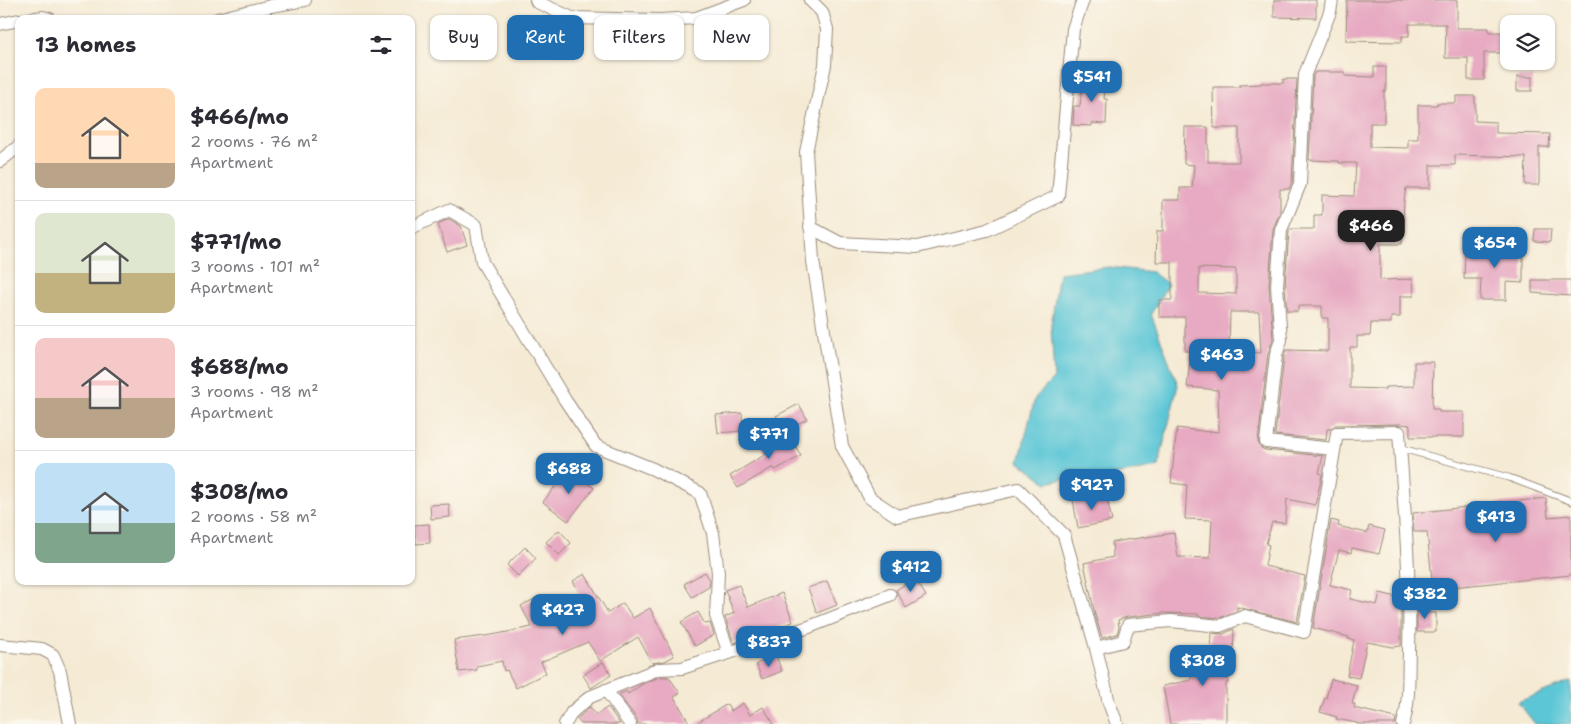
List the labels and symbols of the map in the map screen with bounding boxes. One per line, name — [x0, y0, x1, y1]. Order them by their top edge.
pin: $541 — [1062, 61, 1122, 103]
pin: $466 — [1341, 210, 1401, 252]
pin: $654 — [1465, 226, 1525, 269]
pin: $463 — [1192, 338, 1252, 381]
pin: $771 — [739, 418, 799, 460]
pin: $688 — [539, 452, 599, 495]
pin: $927 — [1062, 468, 1122, 511]
pin: $413 — [1466, 500, 1526, 543]
pin: $412 — [881, 550, 941, 593]
pin: $382 — [1395, 578, 1455, 620]
pin: $427 — [533, 594, 593, 636]
pin: $837 — [739, 626, 799, 668]
pin: $308 — [1173, 644, 1233, 687]

